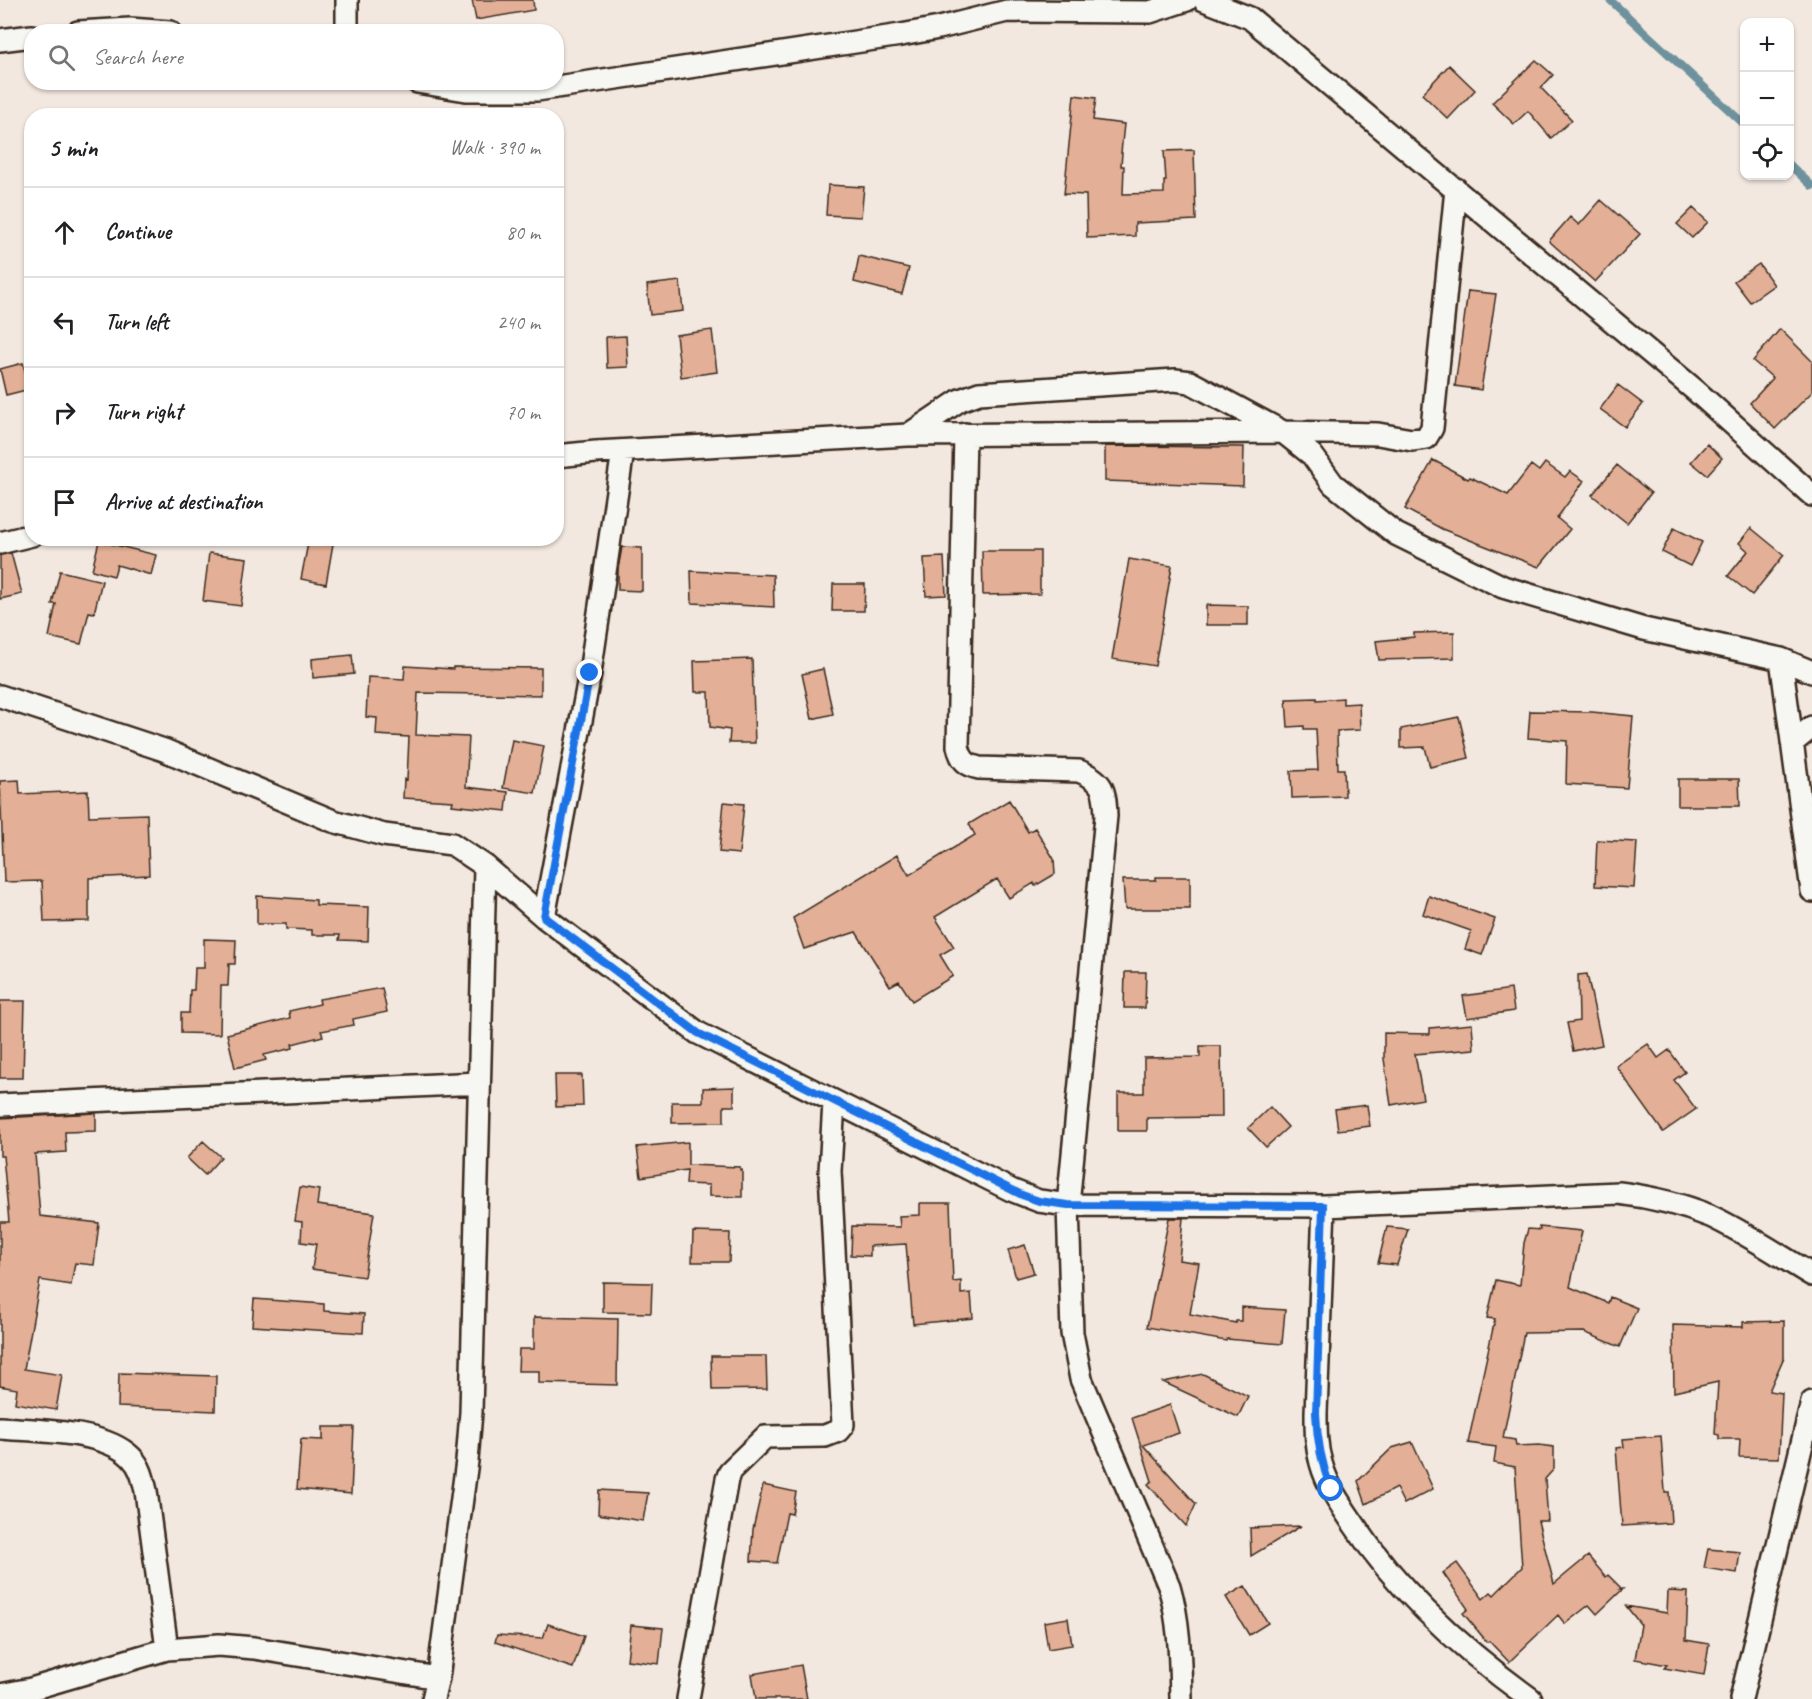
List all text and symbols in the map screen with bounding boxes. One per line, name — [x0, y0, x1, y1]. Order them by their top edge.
map controls — [1740, 18, 1794, 180]
button: + — [1740, 18, 1794, 72]
search box — [24, 24, 564, 90]
icon: search — [45, 41, 78, 74]
text: Search here — [93, 43, 183, 71]
button: − — [1740, 72, 1794, 126]
button: locate — [1740, 126, 1794, 180]
text: 5 min — [48, 131, 97, 164]
text: Walk · 390 m — [450, 135, 540, 160]
icon: ahead — [48, 216, 81, 249]
text: Continue — [105, 218, 171, 246]
text: 80 m — [506, 220, 540, 245]
icon: left — [48, 306, 81, 339]
text: Turn left — [105, 308, 169, 336]
text: 240 m — [497, 310, 540, 335]
icon: right — [48, 396, 81, 429]
text: Turn right — [105, 398, 182, 426]
text: 70 m — [506, 400, 540, 425]
icon: arrive — [48, 486, 81, 519]
text: Arrive at destination — [105, 488, 262, 516]
route end — [576, 659, 602, 685]
route start — [1317, 1475, 1343, 1501]

